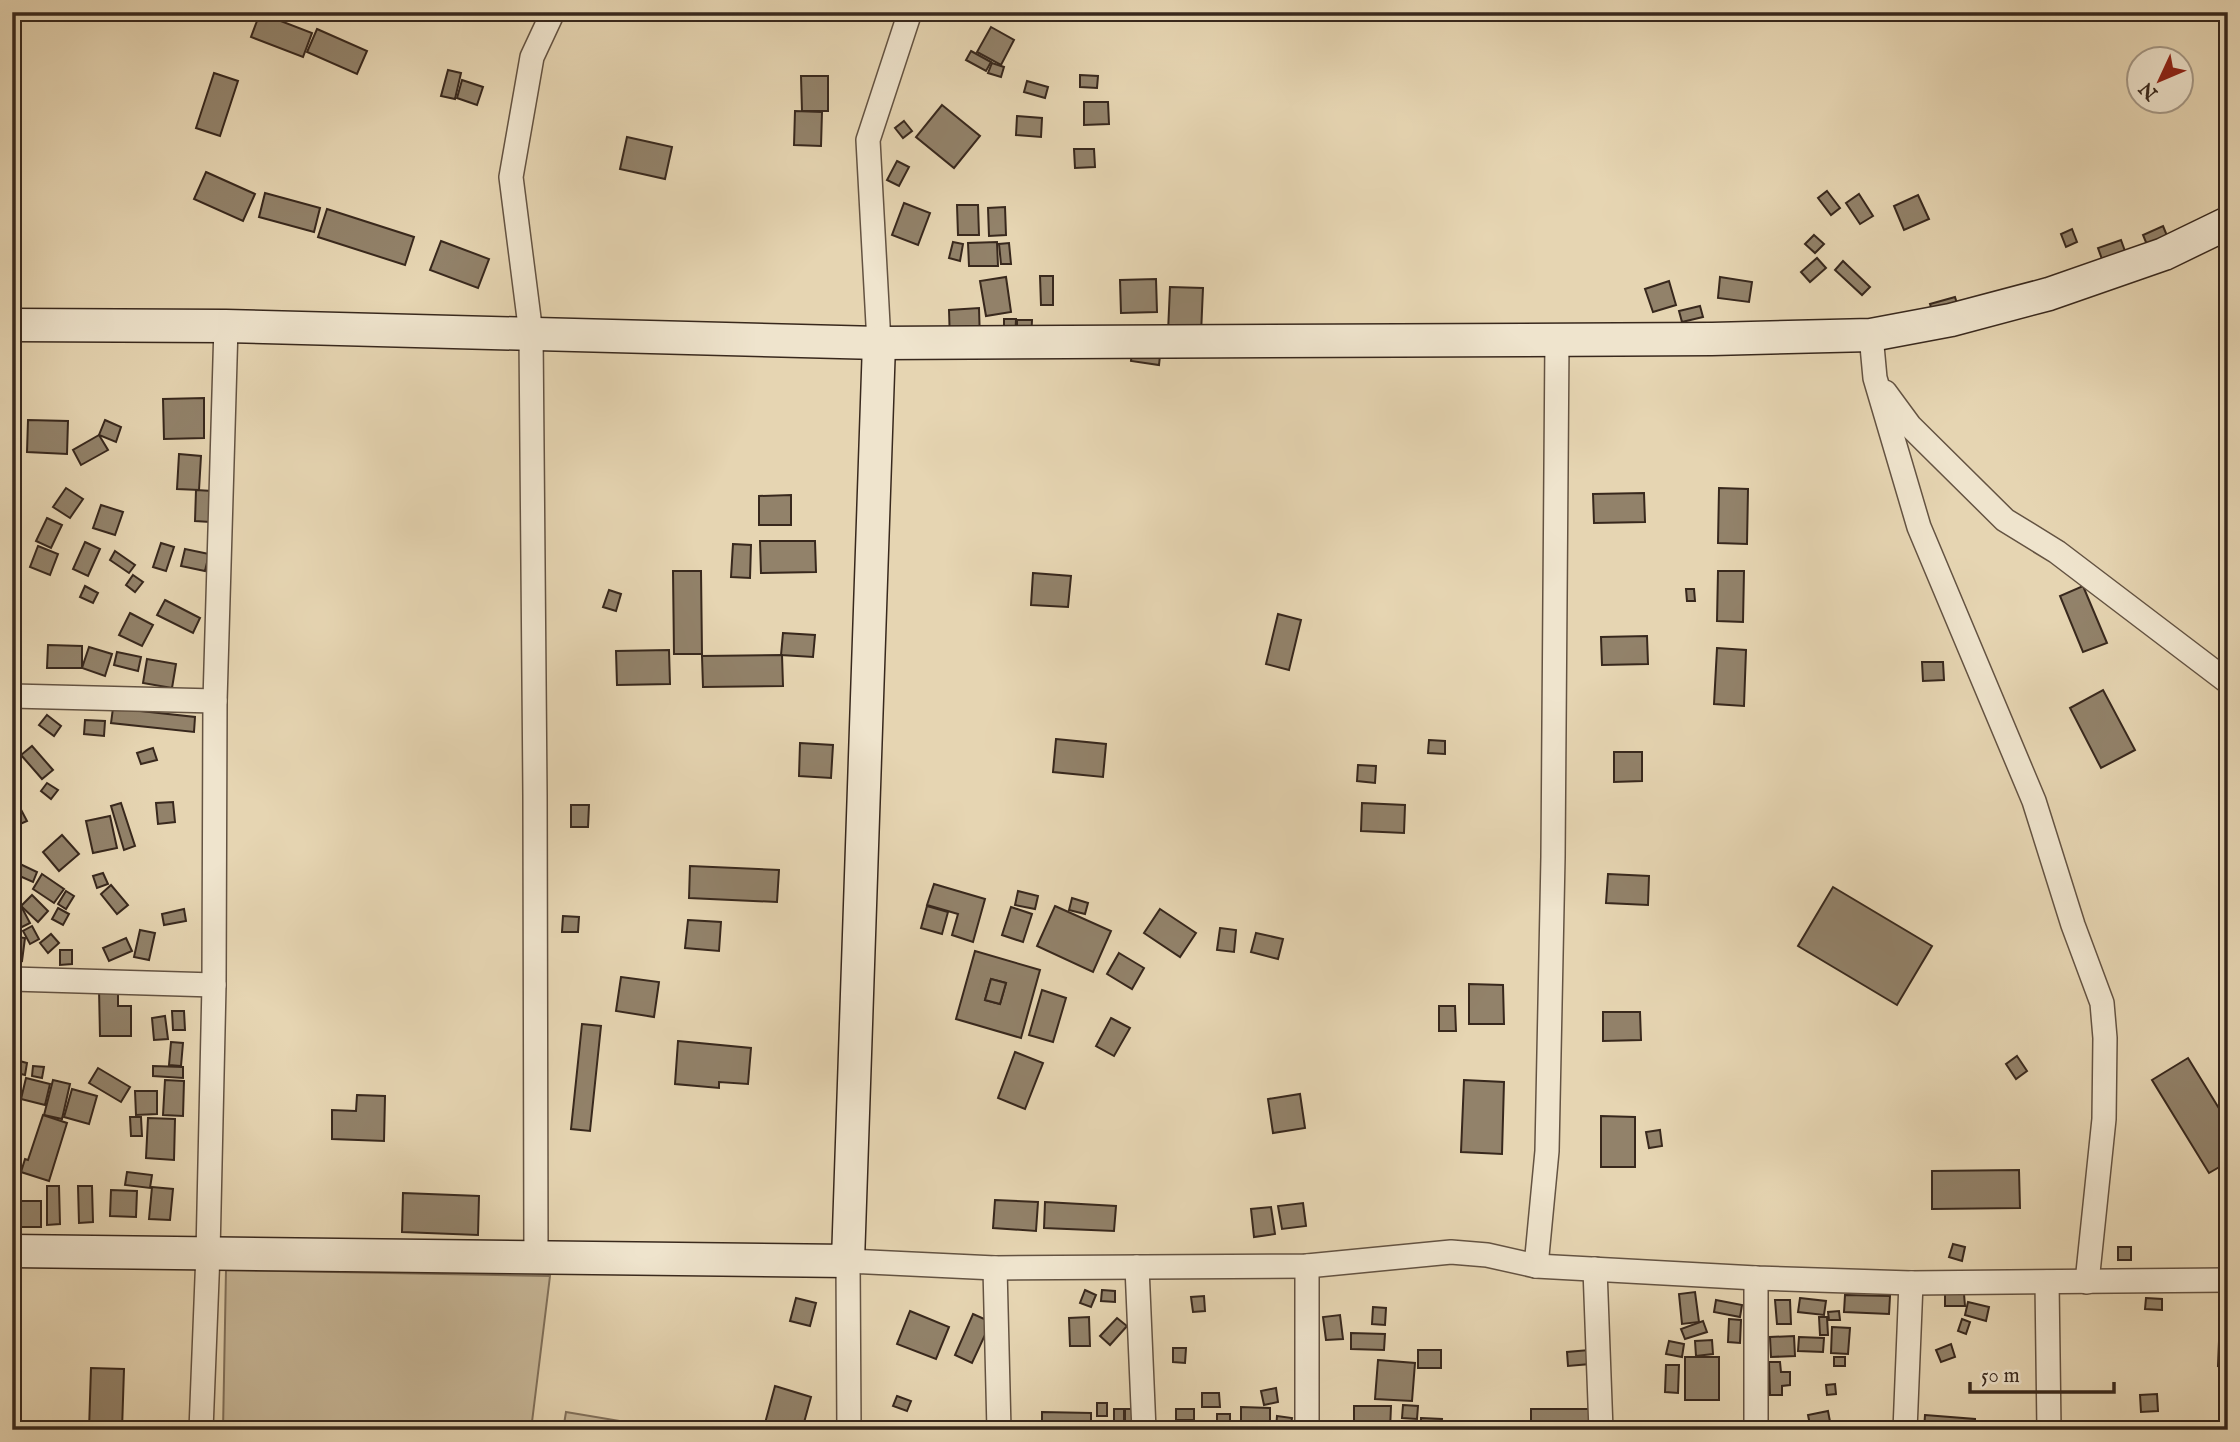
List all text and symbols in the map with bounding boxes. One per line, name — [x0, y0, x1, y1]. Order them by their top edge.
north arrow — [2124, 46, 2194, 116]
text: N — [2134, 76, 2164, 105]
scale bar — [1970, 1351, 2114, 1395]
text: 50 m — [1981, 1363, 2020, 1390]

